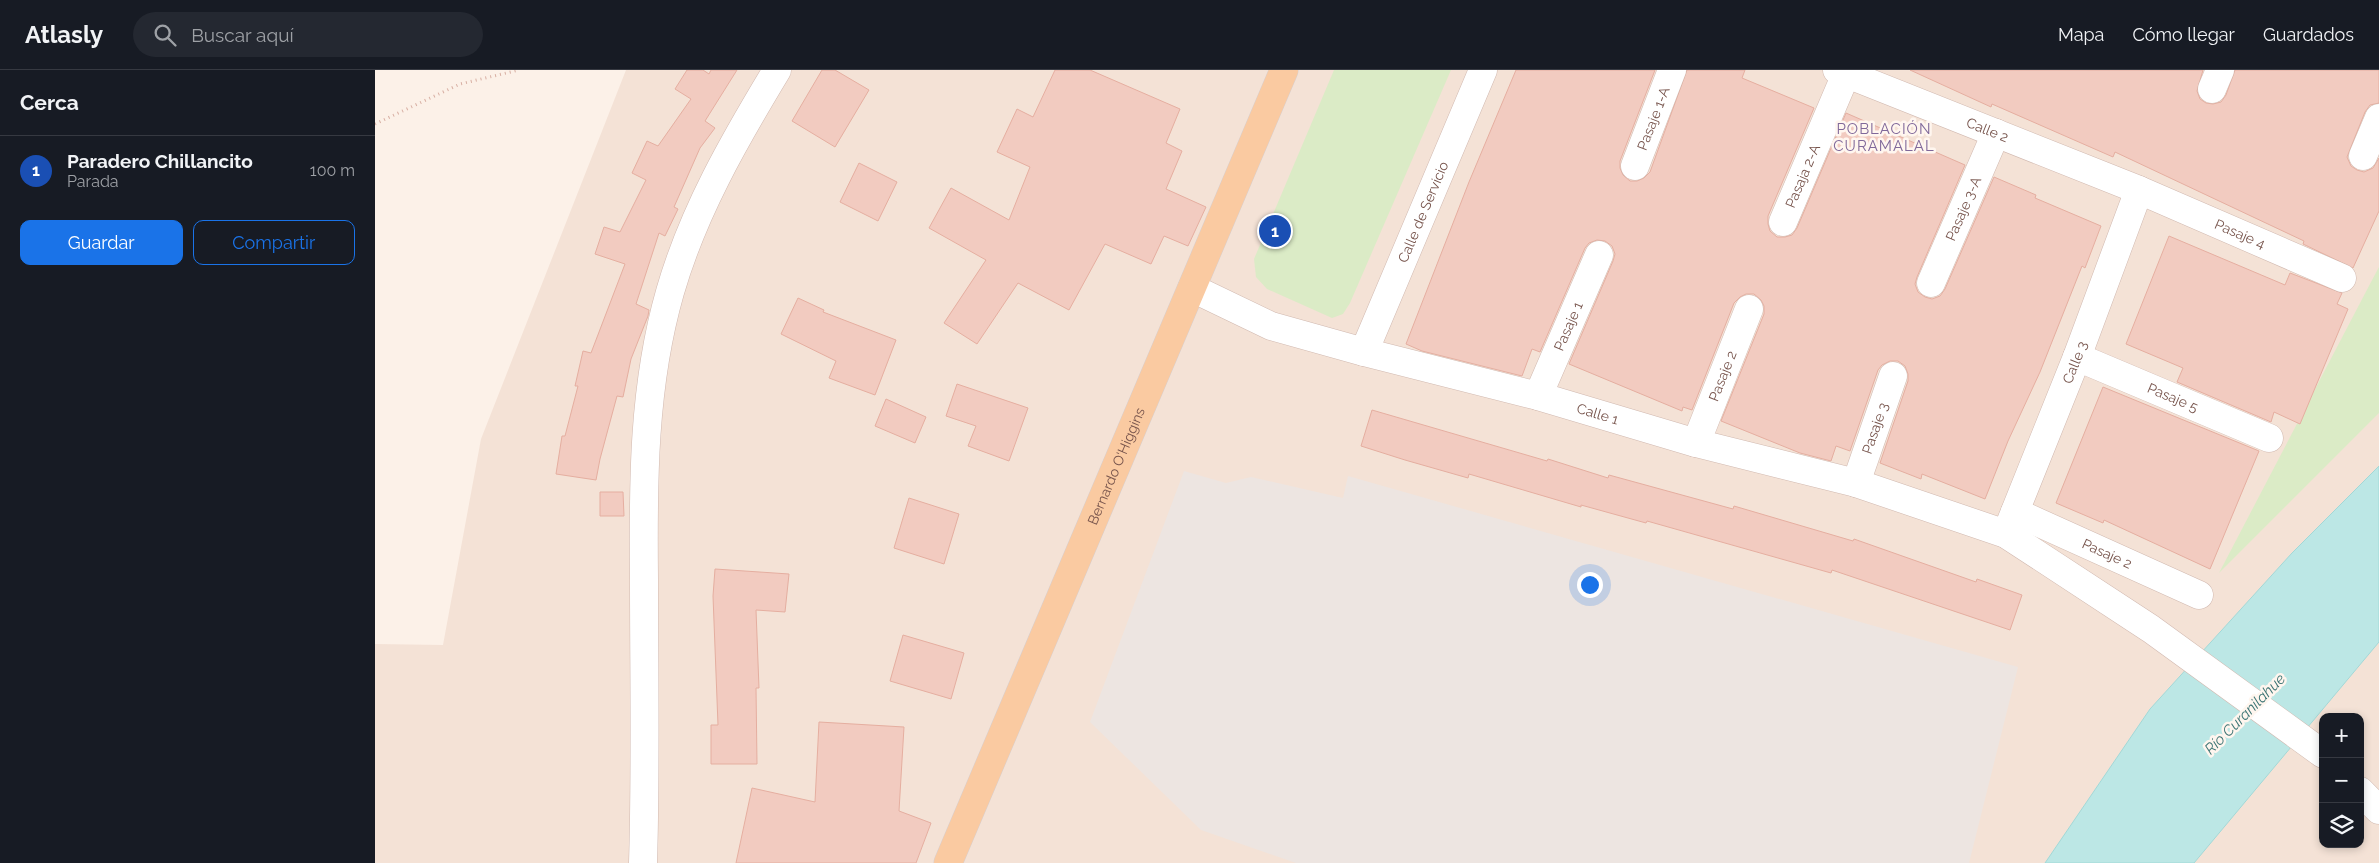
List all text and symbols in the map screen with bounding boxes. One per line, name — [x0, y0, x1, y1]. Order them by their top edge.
search box — [133, 12, 483, 57]
text: Atlasly — [25, 20, 103, 49]
icon: search — [151, 21, 179, 49]
text: Buscar aquí — [191, 24, 294, 46]
text: Mapa — [2058, 24, 2104, 45]
text: Cómo llegar — [2132, 24, 2235, 45]
text: Guardados — [2263, 24, 2354, 45]
street label: Pasaje 1-A — [1634, 84, 1673, 152]
text: Cerca — [20, 90, 79, 115]
street label: Calle 2 — [1964, 114, 2011, 145]
district label: POBLACIÓN CURAMALAL — [1833, 120, 1935, 155]
street label: Pasaja 2-A — [1782, 141, 1823, 210]
text: Paradero Chillancito — [67, 150, 253, 172]
street label: Calle de Servicio — [1395, 159, 1452, 265]
text: 1 — [32, 161, 40, 180]
text: 100 m — [310, 161, 355, 180]
text: Parada — [67, 172, 119, 191]
street label: Pasaje 3-A — [1942, 174, 1984, 243]
pin: 1 — [1259, 212, 1291, 250]
street label: Pasaje 4 — [2212, 216, 2268, 252]
button: Guardar — [20, 220, 183, 265]
button: Compartir — [193, 220, 355, 265]
street label: Pasaje 1 — [1551, 299, 1586, 353]
street label: Calle 3 — [2059, 339, 2090, 386]
street label: Pasaje 2 — [1705, 348, 1740, 404]
street label: Pasaje 5 — [2145, 380, 2201, 415]
street label: Calle 1 — [1575, 400, 1620, 428]
street label: Pasaje 3 — [1859, 400, 1891, 456]
street label: Bernardo O'Higgins — [1084, 405, 1148, 527]
street label: Pasaje 2 — [2080, 535, 2134, 572]
your location — [1577, 572, 1603, 598]
water label: Río Curanilahue — [2201, 670, 2289, 758]
map controls — [2319, 713, 2364, 848]
button: + — [2319, 713, 2364, 758]
button: − — [2319, 758, 2364, 803]
button: layers — [2319, 803, 2364, 848]

